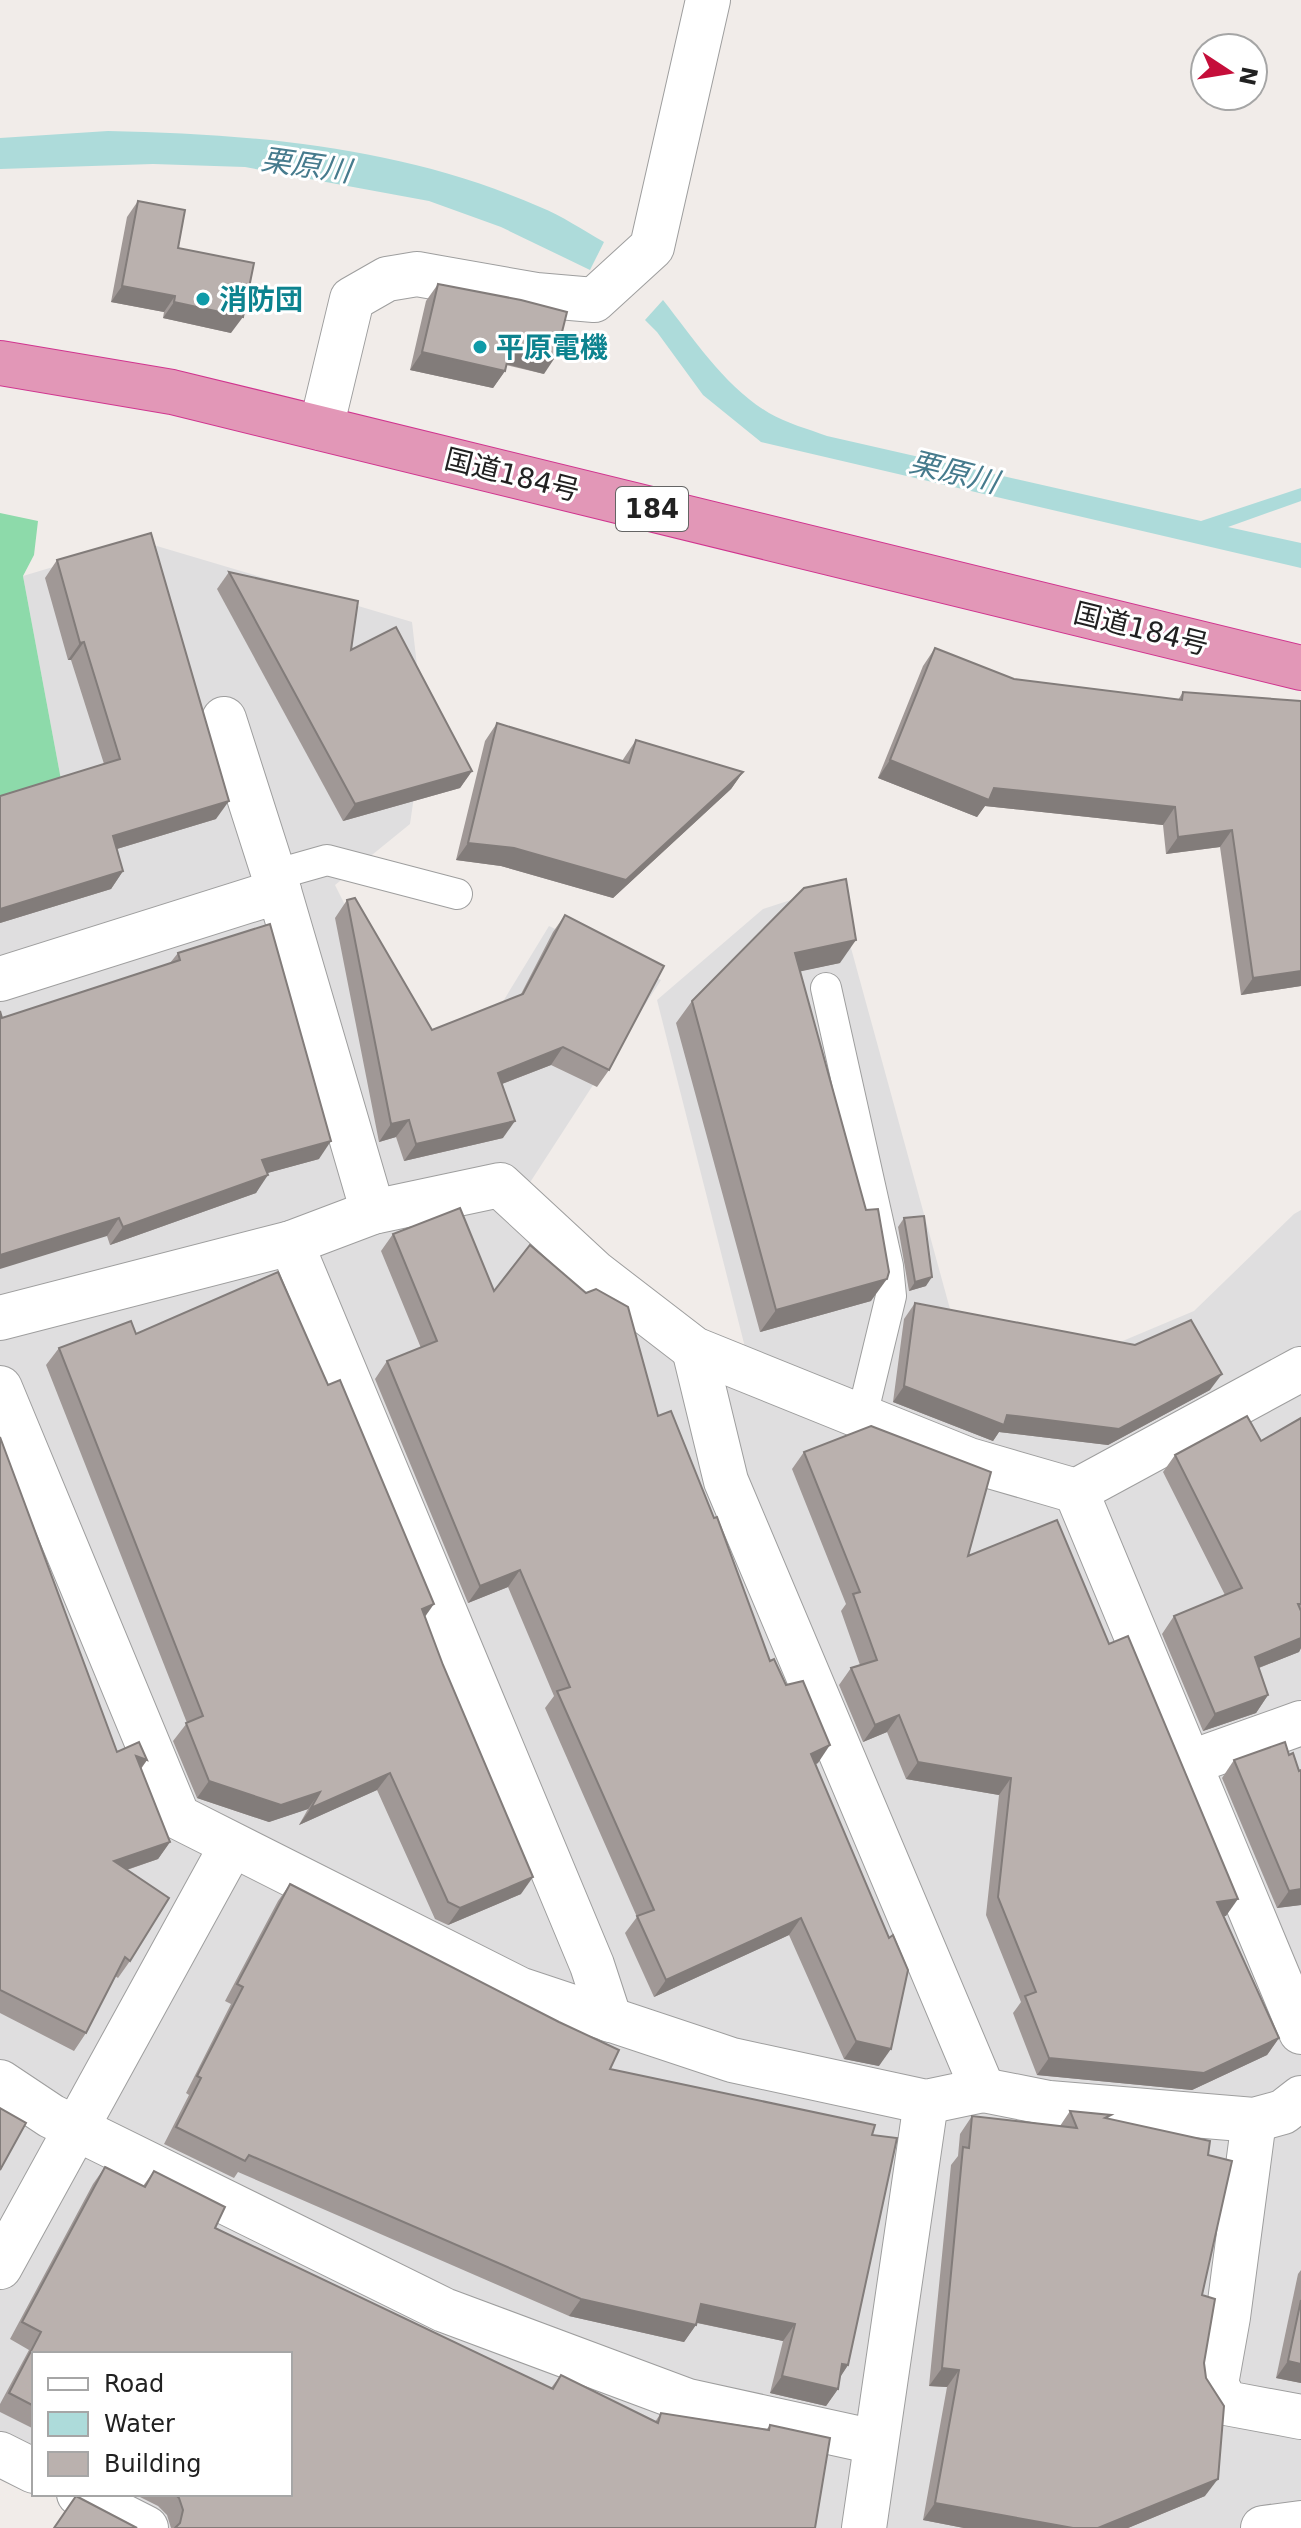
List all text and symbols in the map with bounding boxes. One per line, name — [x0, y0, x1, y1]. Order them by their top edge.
north arrow — [1189, 32, 1269, 112]
text: N — [1234, 64, 1262, 88]
water label: 栗原川 — [259, 141, 356, 189]
place label: 消防団 — [219, 283, 303, 316]
marker: 消防団 — [194, 290, 212, 308]
place label: 平原電機 — [496, 331, 608, 364]
marker: 平原電機 — [471, 338, 489, 356]
street label: 国道184号 — [441, 442, 583, 508]
water label: 栗原川 — [906, 444, 1005, 501]
road number: 184 — [616, 487, 688, 531]
street label: 国道184号 — [1070, 596, 1212, 662]
legend — [32, 2352, 292, 2496]
text: Road — [104, 2370, 164, 2398]
text: Water — [104, 2410, 175, 2438]
text: Building — [104, 2450, 201, 2478]

